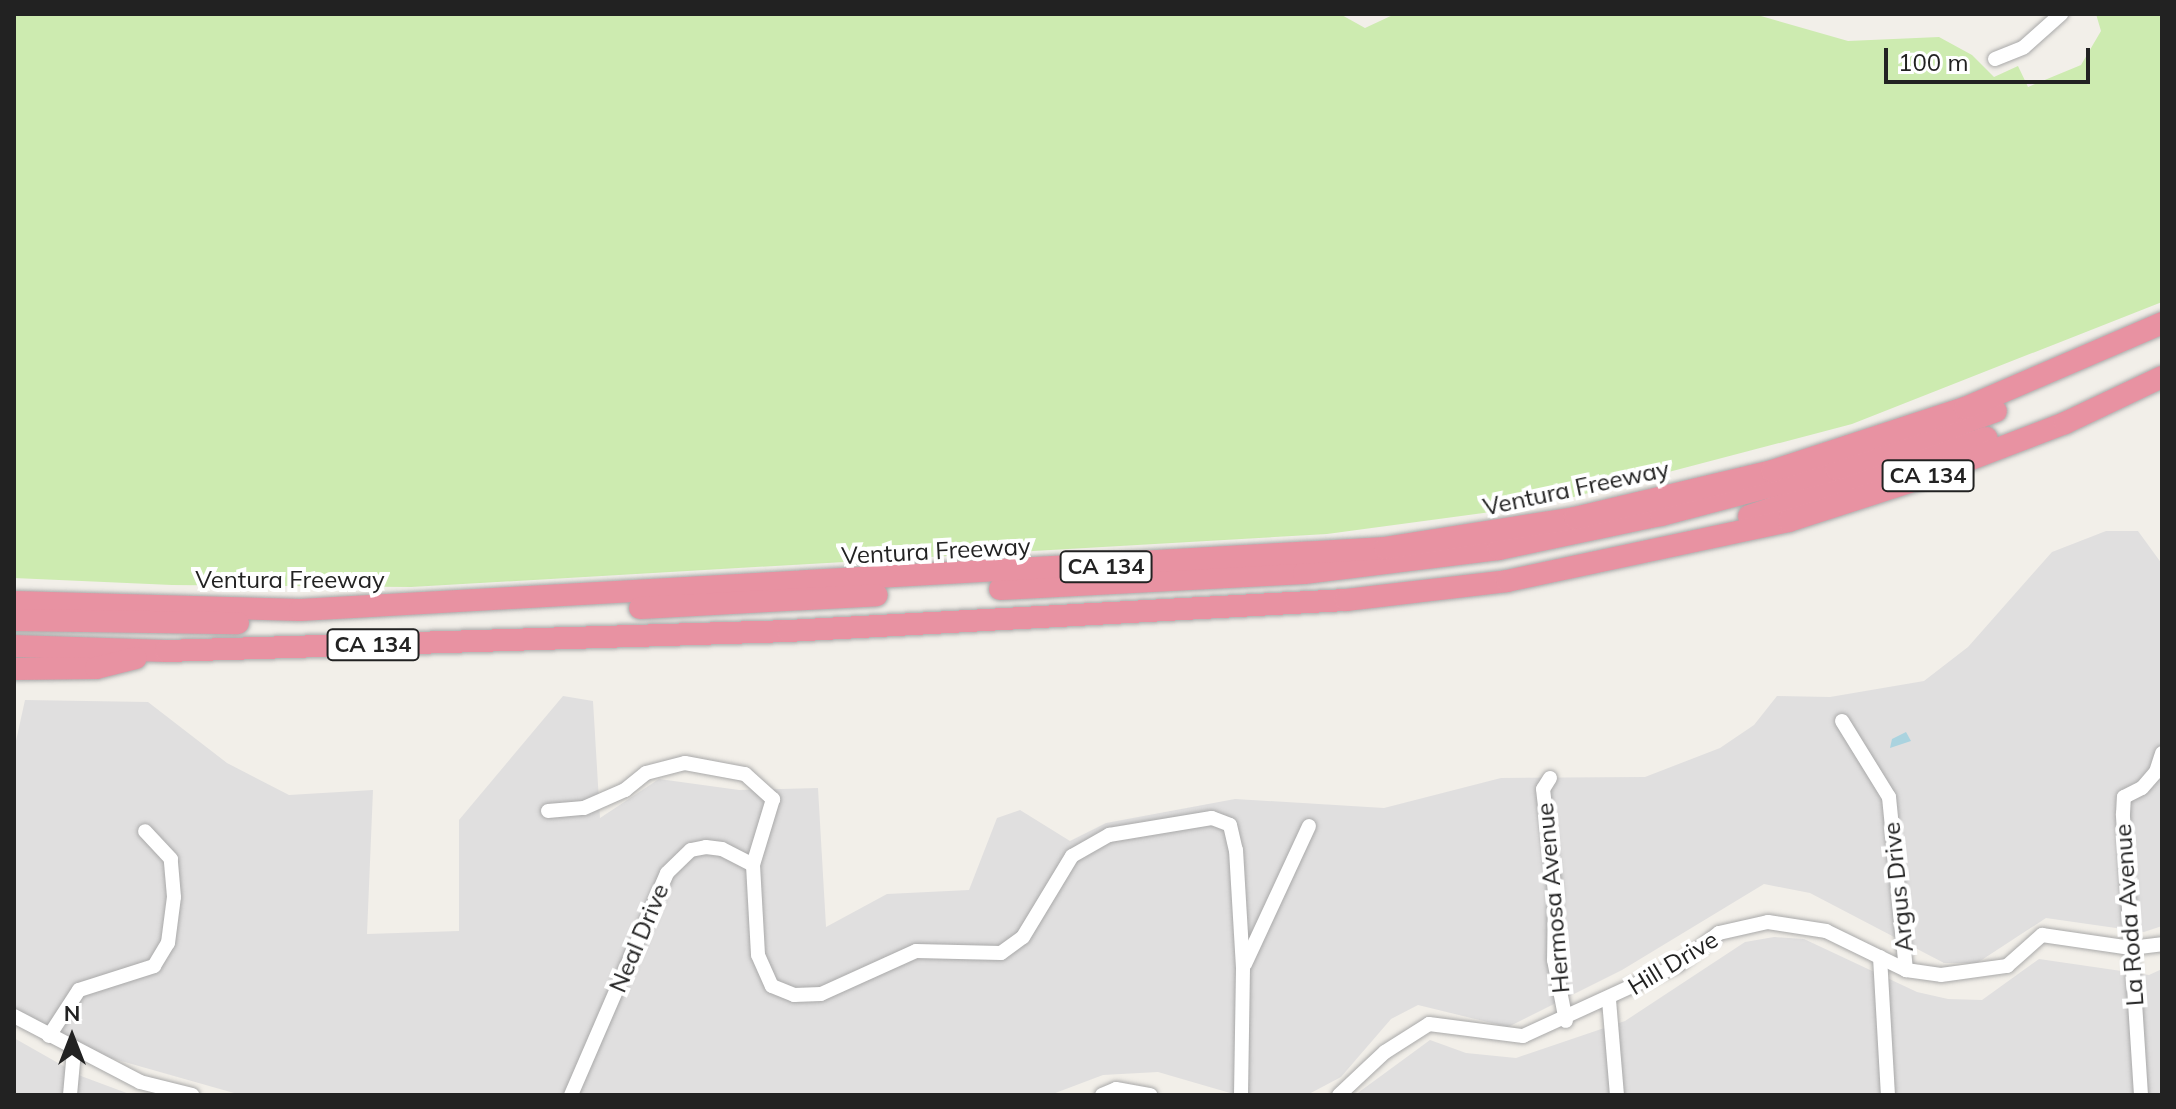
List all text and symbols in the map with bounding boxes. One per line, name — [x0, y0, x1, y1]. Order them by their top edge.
scale bar — [1888, 32, 2094, 82]
text: 100 m — [1898, 47, 1969, 77]
street label: Ventura Freeway — [1480, 454, 1672, 522]
road number: CA 134 — [1880, 458, 1976, 494]
street label: Ventura Freeway — [841, 532, 1031, 570]
road number: CA 134 — [1058, 549, 1154, 585]
street label: Ventura Freeway — [195, 566, 385, 594]
road number: CA 134 — [325, 627, 421, 663]
street label: Hermosa Avenue — [1530, 802, 1576, 994]
street label: Argus Drive — [1877, 821, 1919, 953]
street label: La Roda Avenue — [2108, 823, 2150, 1007]
street label: Neal Drive — [603, 879, 675, 997]
street label: Hill Drive — [1623, 925, 1723, 1001]
north arrow — [32, 997, 112, 1077]
text: N — [64, 999, 80, 1027]

